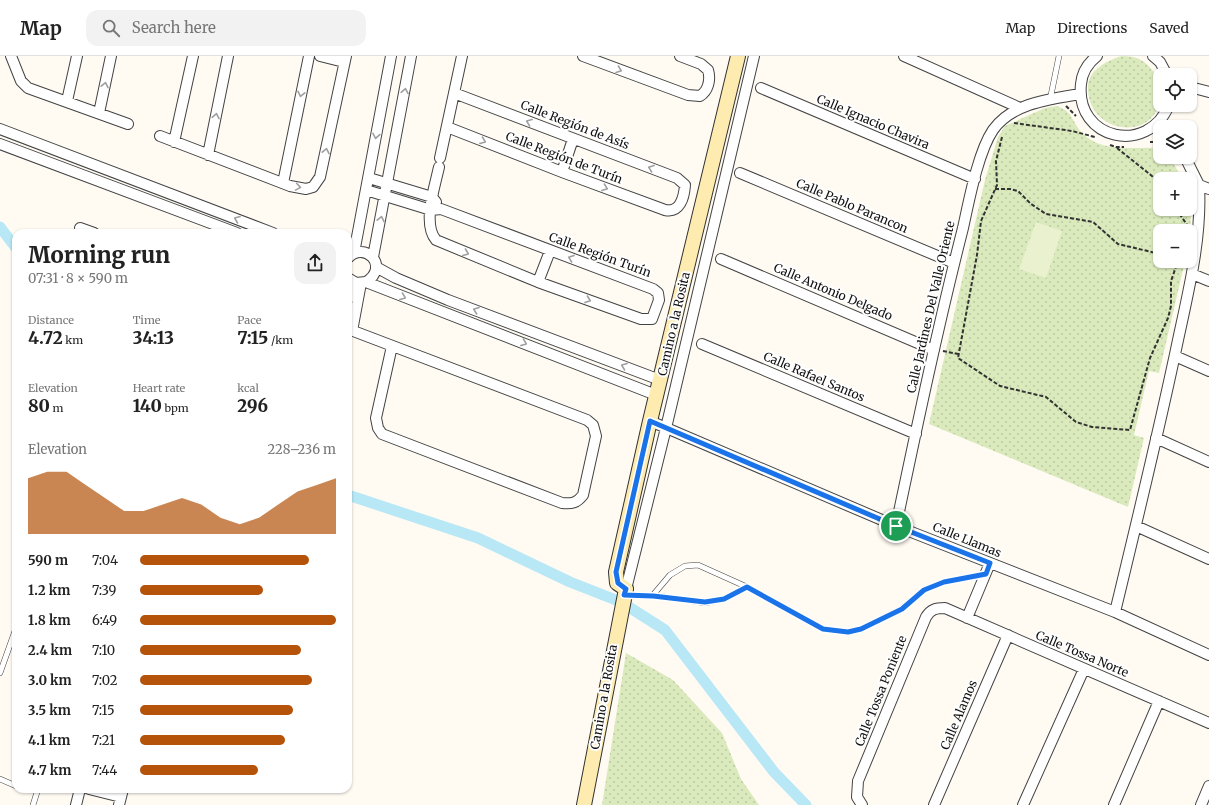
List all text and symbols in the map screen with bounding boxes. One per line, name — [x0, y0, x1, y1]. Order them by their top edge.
search box — [86, 10, 366, 46]
text: Map — [20, 16, 62, 40]
icon: search — [100, 17, 122, 39]
text: Search here — [132, 18, 216, 37]
text: Map — [1005, 19, 1035, 37]
text: Directions — [1057, 19, 1127, 37]
text: Saved — [1149, 19, 1189, 37]
one-way arrow — [616, 65, 623, 73]
map controls — [1153, 68, 1197, 268]
button: locate — [1153, 68, 1197, 112]
one-way arrow — [100, 82, 108, 88]
one-way arrow — [400, 88, 408, 94]
one-way arrow — [298, 91, 306, 97]
street label: Calle Ignacio Chavira — [814, 91, 932, 152]
street label: Calle Región de Asís — [519, 97, 632, 152]
one-way arrow — [211, 113, 220, 119]
one-way arrow — [526, 118, 533, 126]
button: layers — [1153, 120, 1197, 164]
street label: Calle Región de Turín — [504, 128, 625, 187]
one-way arrow — [373, 133, 381, 139]
one-way arrow — [480, 137, 487, 145]
one-way arrow — [321, 148, 329, 154]
one-way arrow — [647, 164, 654, 172]
button: + — [1153, 172, 1197, 216]
street label: Calle Pablo Parancon — [794, 175, 910, 236]
one-way arrow — [295, 182, 301, 191]
one-way arrow — [601, 183, 608, 191]
one-way arrow — [234, 215, 241, 223]
one-way arrow — [376, 216, 384, 222]
street label: Calle Jardines Del Valle Oriente — [903, 219, 958, 394]
button: − — [1153, 224, 1197, 268]
street label: Calle Región Turín — [547, 229, 653, 280]
text: Morning run — [28, 241, 170, 269]
button: share — [294, 242, 336, 284]
one-way arrow — [463, 248, 470, 256]
one-way arrow — [567, 255, 574, 263]
street label: Calle Antonio Delgado — [772, 260, 895, 323]
text: 07:31 · 8 × 590 m — [28, 270, 128, 287]
street label: Camino a la Rosita — [654, 270, 693, 377]
one-way arrow — [399, 292, 406, 300]
one-way arrow — [584, 295, 591, 304]
one-way arrow — [473, 306, 480, 314]
text: Distance — [28, 313, 74, 327]
text: Time — [133, 313, 161, 327]
text: Pace — [237, 313, 261, 327]
text: 4.72 — [28, 327, 63, 349]
text: 34:13 — [133, 327, 174, 349]
text: 7:15 — [237, 327, 268, 349]
text: km — [63, 333, 83, 347]
text: /km — [268, 333, 293, 347]
one-way arrow — [520, 339, 527, 347]
street label: Calle Rafael Santos — [761, 348, 867, 405]
one-way arrow — [621, 362, 628, 370]
text: Elevation — [28, 381, 78, 395]
text: Heart rate — [133, 381, 185, 395]
text: kcal — [237, 381, 259, 395]
text: 80 — [28, 395, 50, 417]
text: 140 — [133, 395, 162, 417]
text: 296 — [237, 395, 268, 417]
text: m — [50, 401, 63, 415]
text: bpm — [162, 401, 189, 415]
text: Elevation — [28, 441, 87, 458]
text: 228–236 m — [268, 441, 336, 458]
pin — [879, 509, 913, 543]
icon: arrive — [885, 515, 907, 537]
street label: Calle Llamas — [931, 519, 1004, 560]
text: 590 m — [28, 552, 68, 569]
text: 7:04 — [92, 552, 118, 569]
text: 1.2 km — [28, 582, 70, 599]
text: 7:39 — [92, 582, 116, 599]
text: 1.8 km — [28, 612, 71, 629]
text: 6:49 — [92, 612, 117, 629]
street label: Calle Tossa Norte — [1033, 627, 1131, 680]
street label: Calle Tossa Poniente — [851, 633, 910, 748]
text: 2.4 km — [28, 642, 72, 659]
text: 7:10 — [92, 642, 115, 659]
street label: Camino a la Rosita — [587, 643, 620, 750]
text: 3.0 km — [28, 672, 72, 689]
text: 7:02 — [92, 672, 118, 689]
street label: Calle Alamos — [937, 677, 980, 752]
text: 3.5 km — [28, 702, 71, 719]
text: 7:15 — [92, 702, 115, 719]
text: 4.1 km — [28, 732, 70, 749]
text: 7:21 — [92, 732, 115, 749]
text: 4.7 km — [28, 762, 71, 779]
text: 7:44 — [92, 762, 117, 779]

